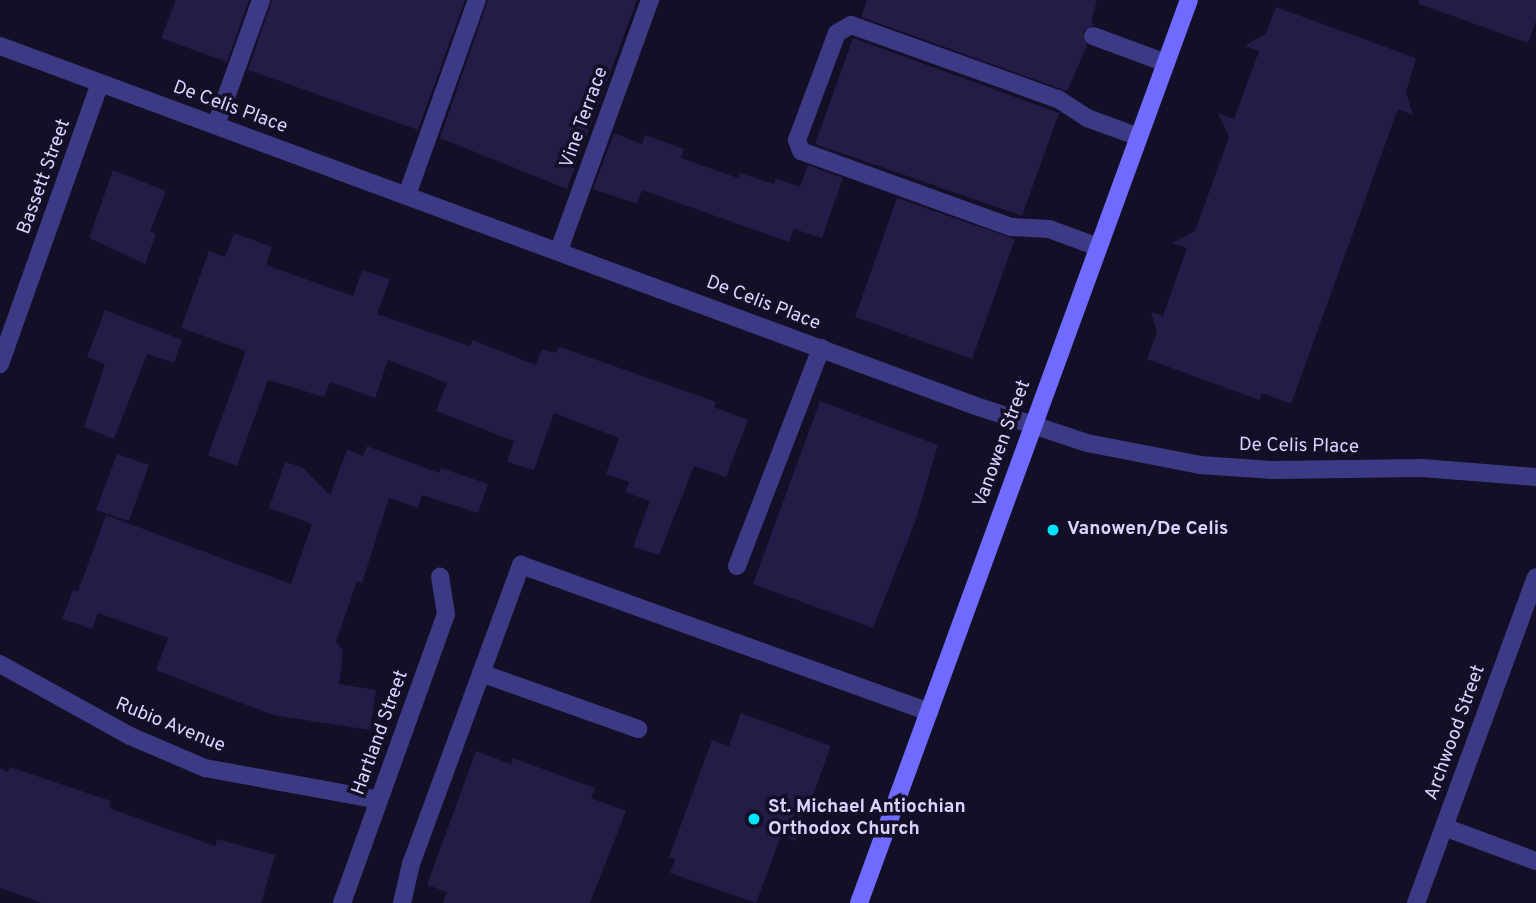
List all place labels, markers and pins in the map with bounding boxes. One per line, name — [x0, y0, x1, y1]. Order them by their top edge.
place label: Vanowen/De Celis — [1067, 519, 1228, 541]
marker: Vanowen/De Celis — [1045, 522, 1061, 538]
place label: St. Michael Antiochian Orthodox Church — [768, 797, 967, 841]
marker: St. Michael Antiochian Orthodox Church — [746, 811, 762, 827]

